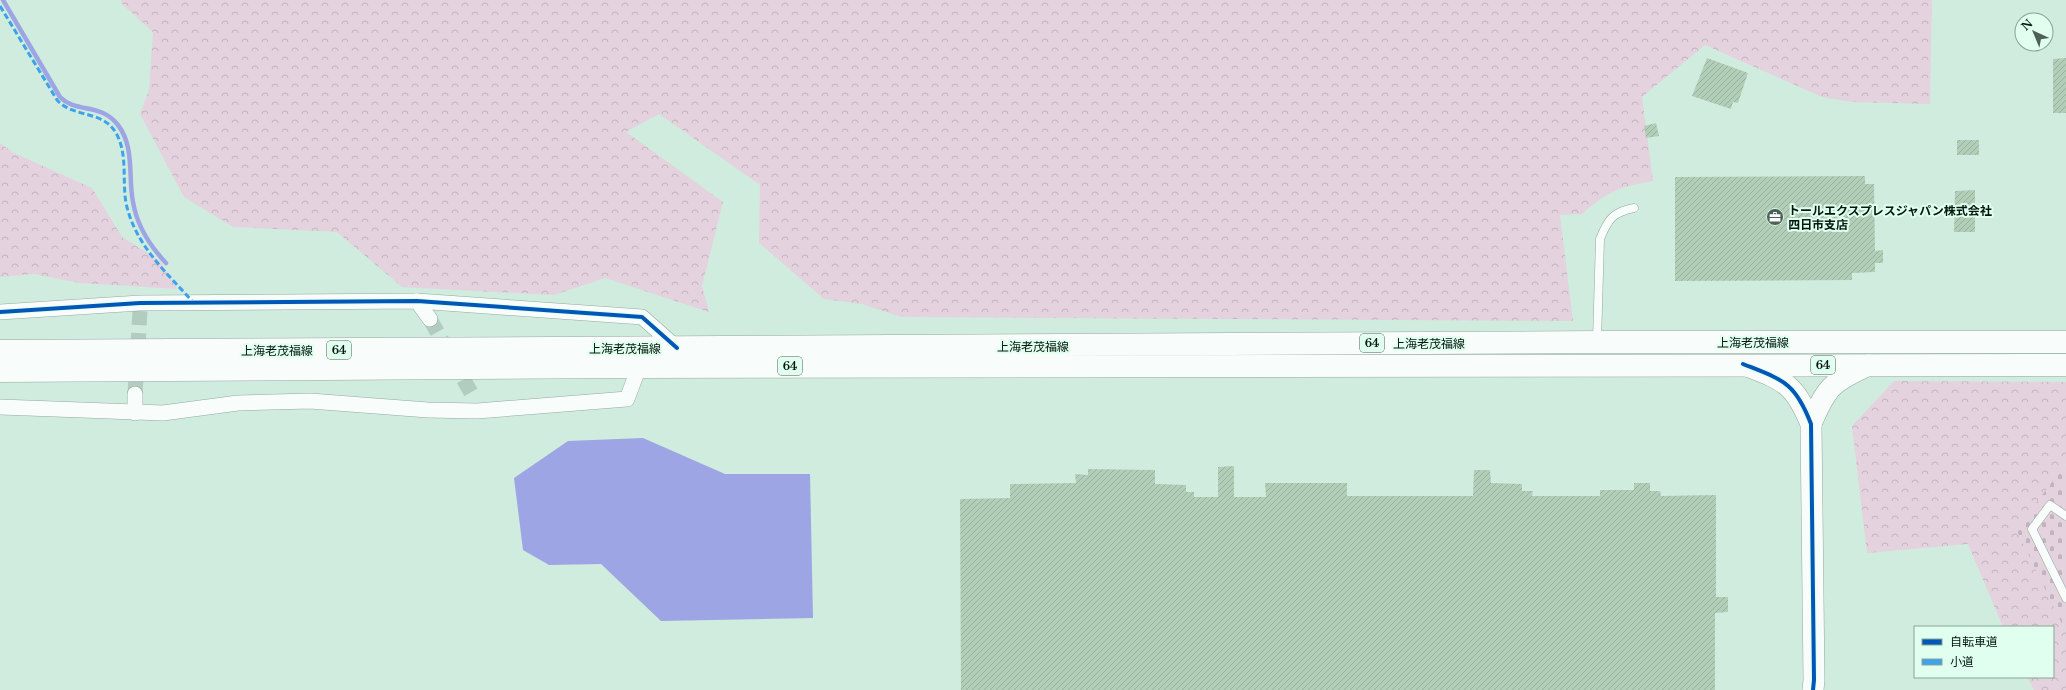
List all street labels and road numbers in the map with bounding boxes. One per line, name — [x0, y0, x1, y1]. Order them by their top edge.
road number: 64 — [1360, 334, 1384, 352]
street label: 上海老茂福線 — [1717, 335, 1789, 350]
street label: 上海老茂福線 — [1393, 336, 1465, 351]
street label: 上海老茂福線 — [997, 339, 1069, 354]
road number: 64 — [327, 341, 351, 359]
street label: 上海老茂福線 — [589, 341, 661, 356]
street label: 上海老茂福線 — [241, 343, 313, 358]
road number: 64 — [1811, 356, 1835, 374]
road number: 64 — [778, 357, 802, 375]

